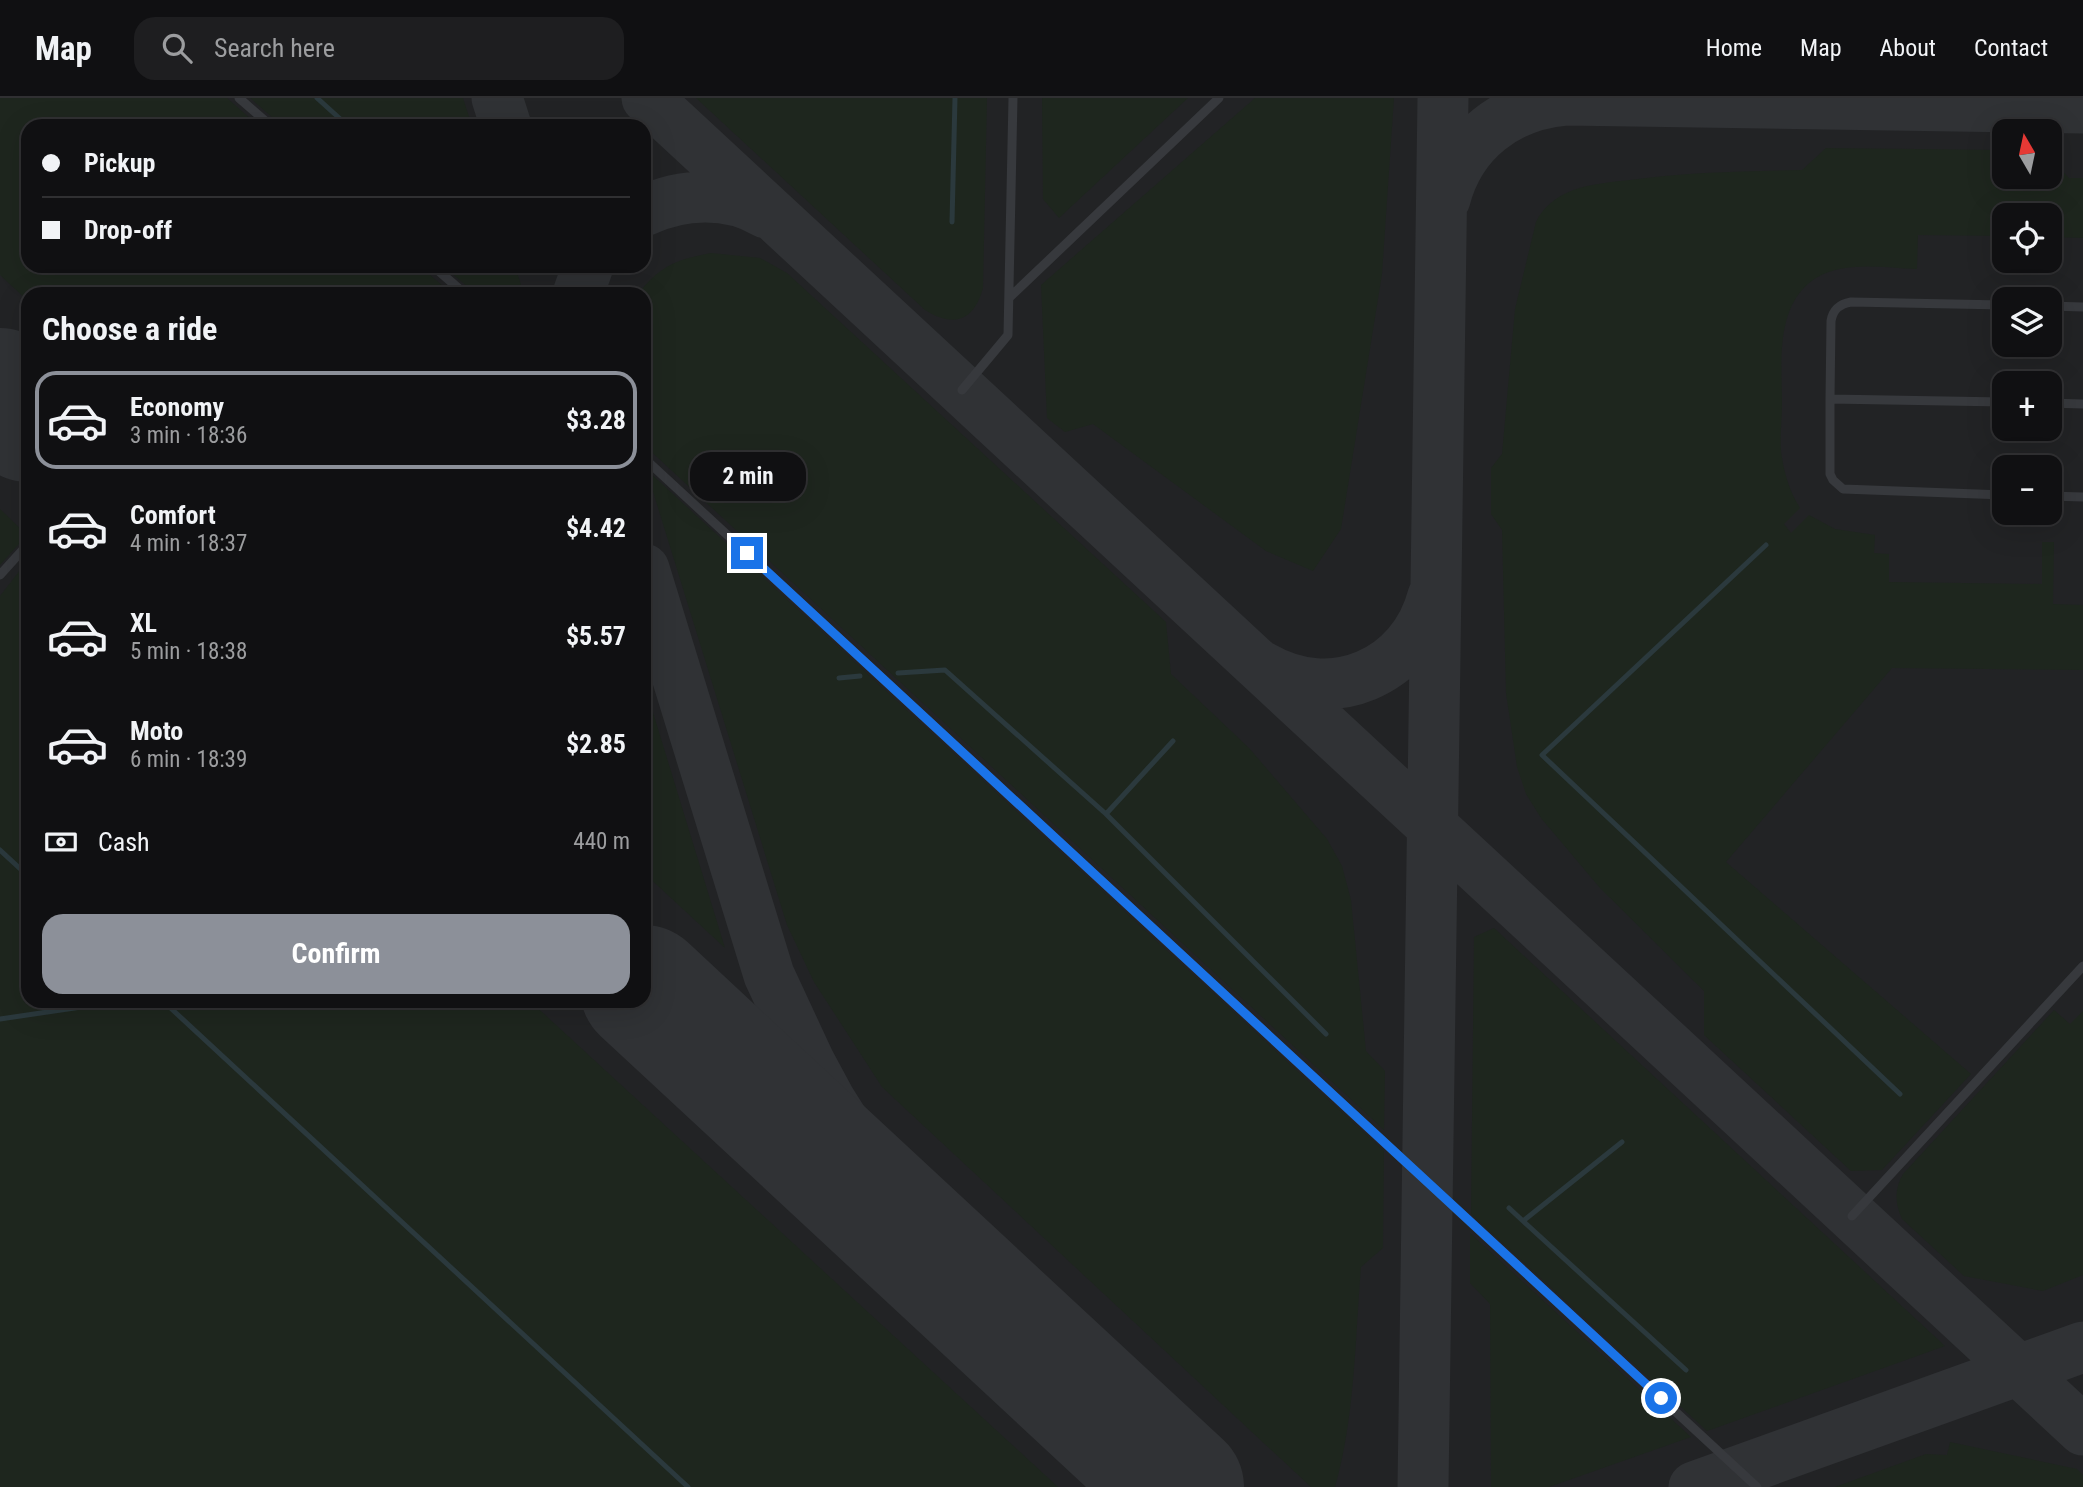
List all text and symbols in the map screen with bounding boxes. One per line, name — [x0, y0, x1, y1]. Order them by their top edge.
search box — [134, 17, 624, 80]
text: Map — [35, 29, 92, 68]
icon: search — [158, 29, 196, 67]
text: Search here — [214, 33, 335, 63]
text: Home — [1706, 34, 1762, 62]
text: Map — [1800, 34, 1842, 62]
text: About — [1880, 34, 1936, 62]
text: Contact — [1974, 34, 2048, 62]
north arrow — [1992, 119, 2062, 189]
map controls — [1992, 119, 2062, 525]
text: Pickup — [84, 148, 155, 178]
button: locate — [1992, 203, 2062, 273]
text: Drop-off — [84, 215, 172, 245]
button: layers — [1992, 287, 2062, 357]
text: Choose a ride — [42, 310, 217, 348]
button: + — [1992, 371, 2062, 441]
icon: car — [46, 389, 109, 452]
text: Economy — [130, 392, 224, 422]
text: $3.28 — [566, 405, 626, 435]
text: 3 min · 18:36 — [130, 422, 247, 449]
callout: 2 min — [689, 452, 805, 500]
button: − — [1992, 455, 2062, 525]
text: 2 min — [722, 463, 774, 490]
icon: car — [46, 497, 109, 560]
text: Comfort — [130, 500, 216, 530]
text: $4.42 — [566, 513, 626, 543]
text: 4 min · 18:37 — [130, 530, 247, 557]
route end — [731, 537, 763, 569]
icon: car — [46, 605, 109, 668]
text: XL — [130, 608, 157, 638]
text: $5.57 — [566, 621, 626, 651]
text: 5 min · 18:38 — [130, 638, 247, 665]
icon: car — [46, 713, 109, 776]
text: Moto — [130, 716, 183, 746]
text: $2.85 — [566, 729, 626, 759]
text: 6 min · 18:39 — [130, 746, 247, 773]
icon: cash — [42, 823, 80, 861]
text: Cash — [98, 827, 150, 857]
text: 440 m — [573, 828, 630, 855]
button: Confirm — [42, 914, 630, 994]
route start — [1645, 1382, 1677, 1414]

